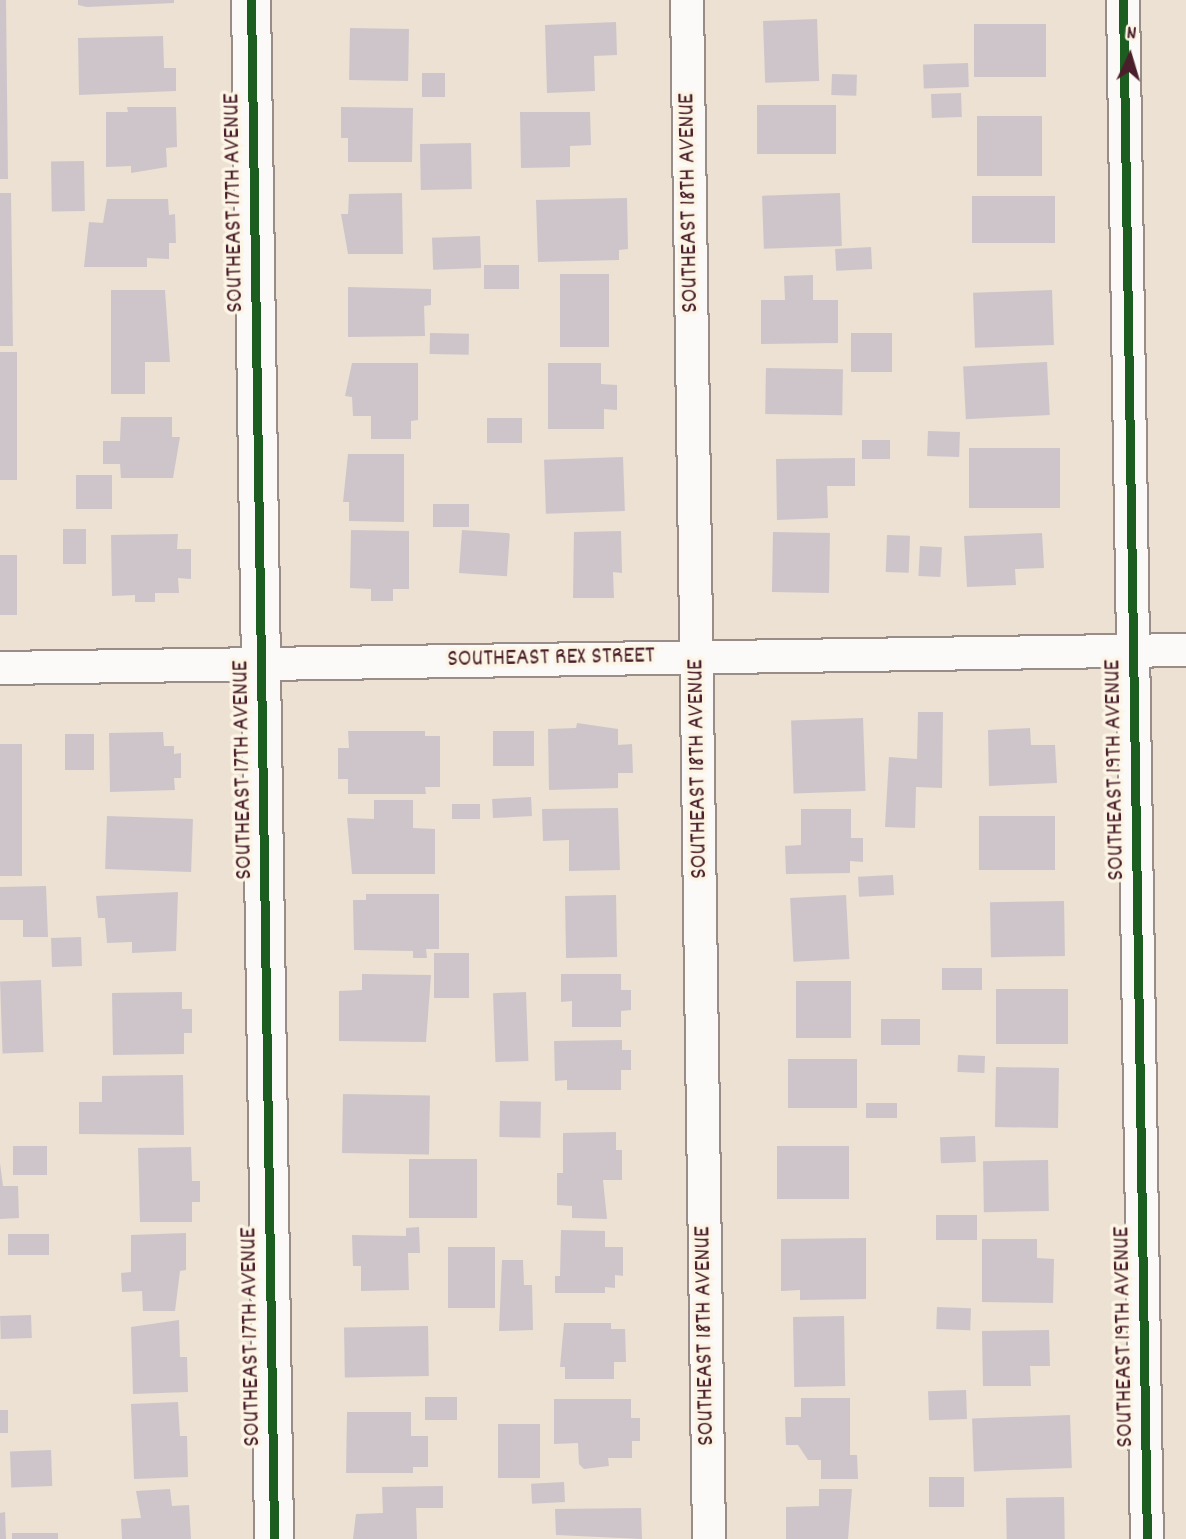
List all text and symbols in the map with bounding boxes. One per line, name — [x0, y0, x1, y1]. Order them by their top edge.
north arrow — [1095, 21, 1165, 91]
text: N — [1126, 21, 1137, 48]
street label: SOUTHEAST 17TH AVENUE — [219, 93, 251, 313]
street label: SOUTHEAST 18TH AVENUE — [674, 93, 706, 313]
street label: SOUTHEAST REX STREET — [447, 643, 655, 675]
street label: SOUTHEAST 18TH AVENUE — [683, 659, 715, 879]
street label: SOUTHEAST 19TH AVENUE — [1100, 659, 1132, 881]
street label: SOUTHEAST 17TH AVENUE — [228, 660, 260, 880]
street label: SOUTHEAST 18TH AVENUE — [690, 1226, 722, 1446]
street label: SOUTHEAST 19TH AVENUE — [1109, 1226, 1141, 1448]
street label: SOUTHEAST 17TH AVENUE — [236, 1227, 268, 1447]

